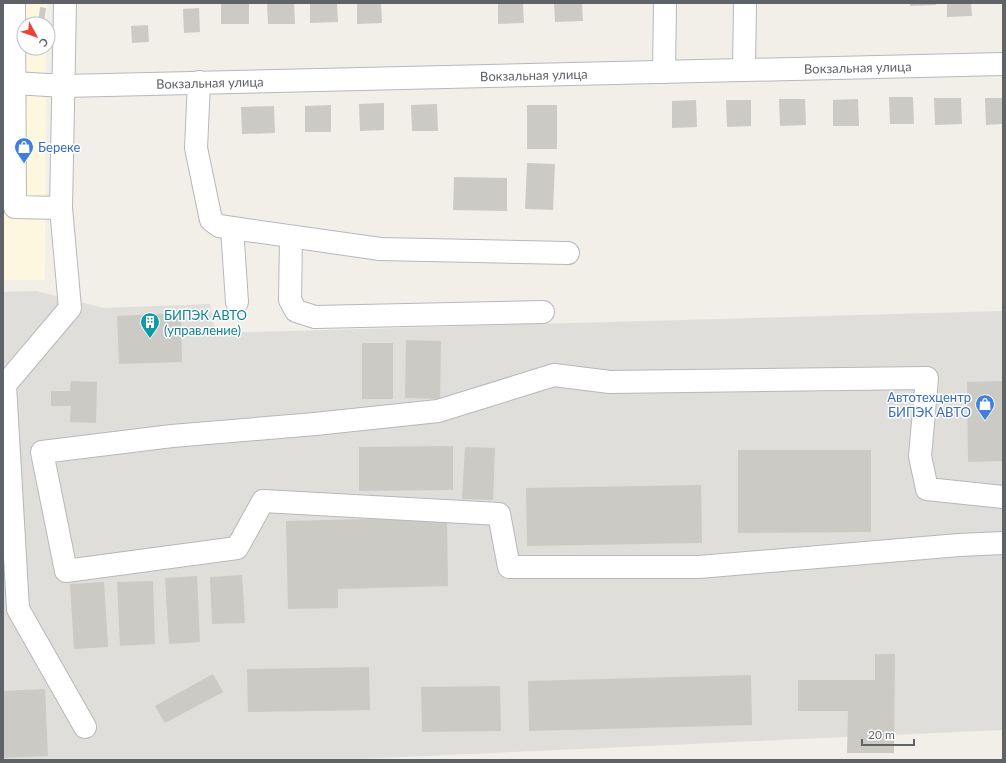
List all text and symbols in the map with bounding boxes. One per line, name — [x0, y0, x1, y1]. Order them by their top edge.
north arrow — [16, 16, 56, 56]
text: С — [36, 36, 51, 50]
street label: Вокзальная улица — [804, 58, 912, 77]
street label: Вокзальная улица — [480, 66, 588, 84]
street label: Вокзальная улица — [156, 73, 264, 92]
shop icon: Береке — [13, 136, 35, 164]
place label: Береке — [38, 139, 81, 155]
place label: БИПЭК АВТО (управление) — [164, 307, 247, 338]
building icon: БИПЭК АВТО (управление) — [139, 311, 161, 339]
place label: Автотехцентр БИПЭК АВТО — [887, 389, 971, 420]
shop icon: Автотехцентр БИПЭК АВТО — [974, 393, 996, 421]
scale bar — [862, 721, 914, 747]
text: 20 m — [868, 727, 895, 742]

